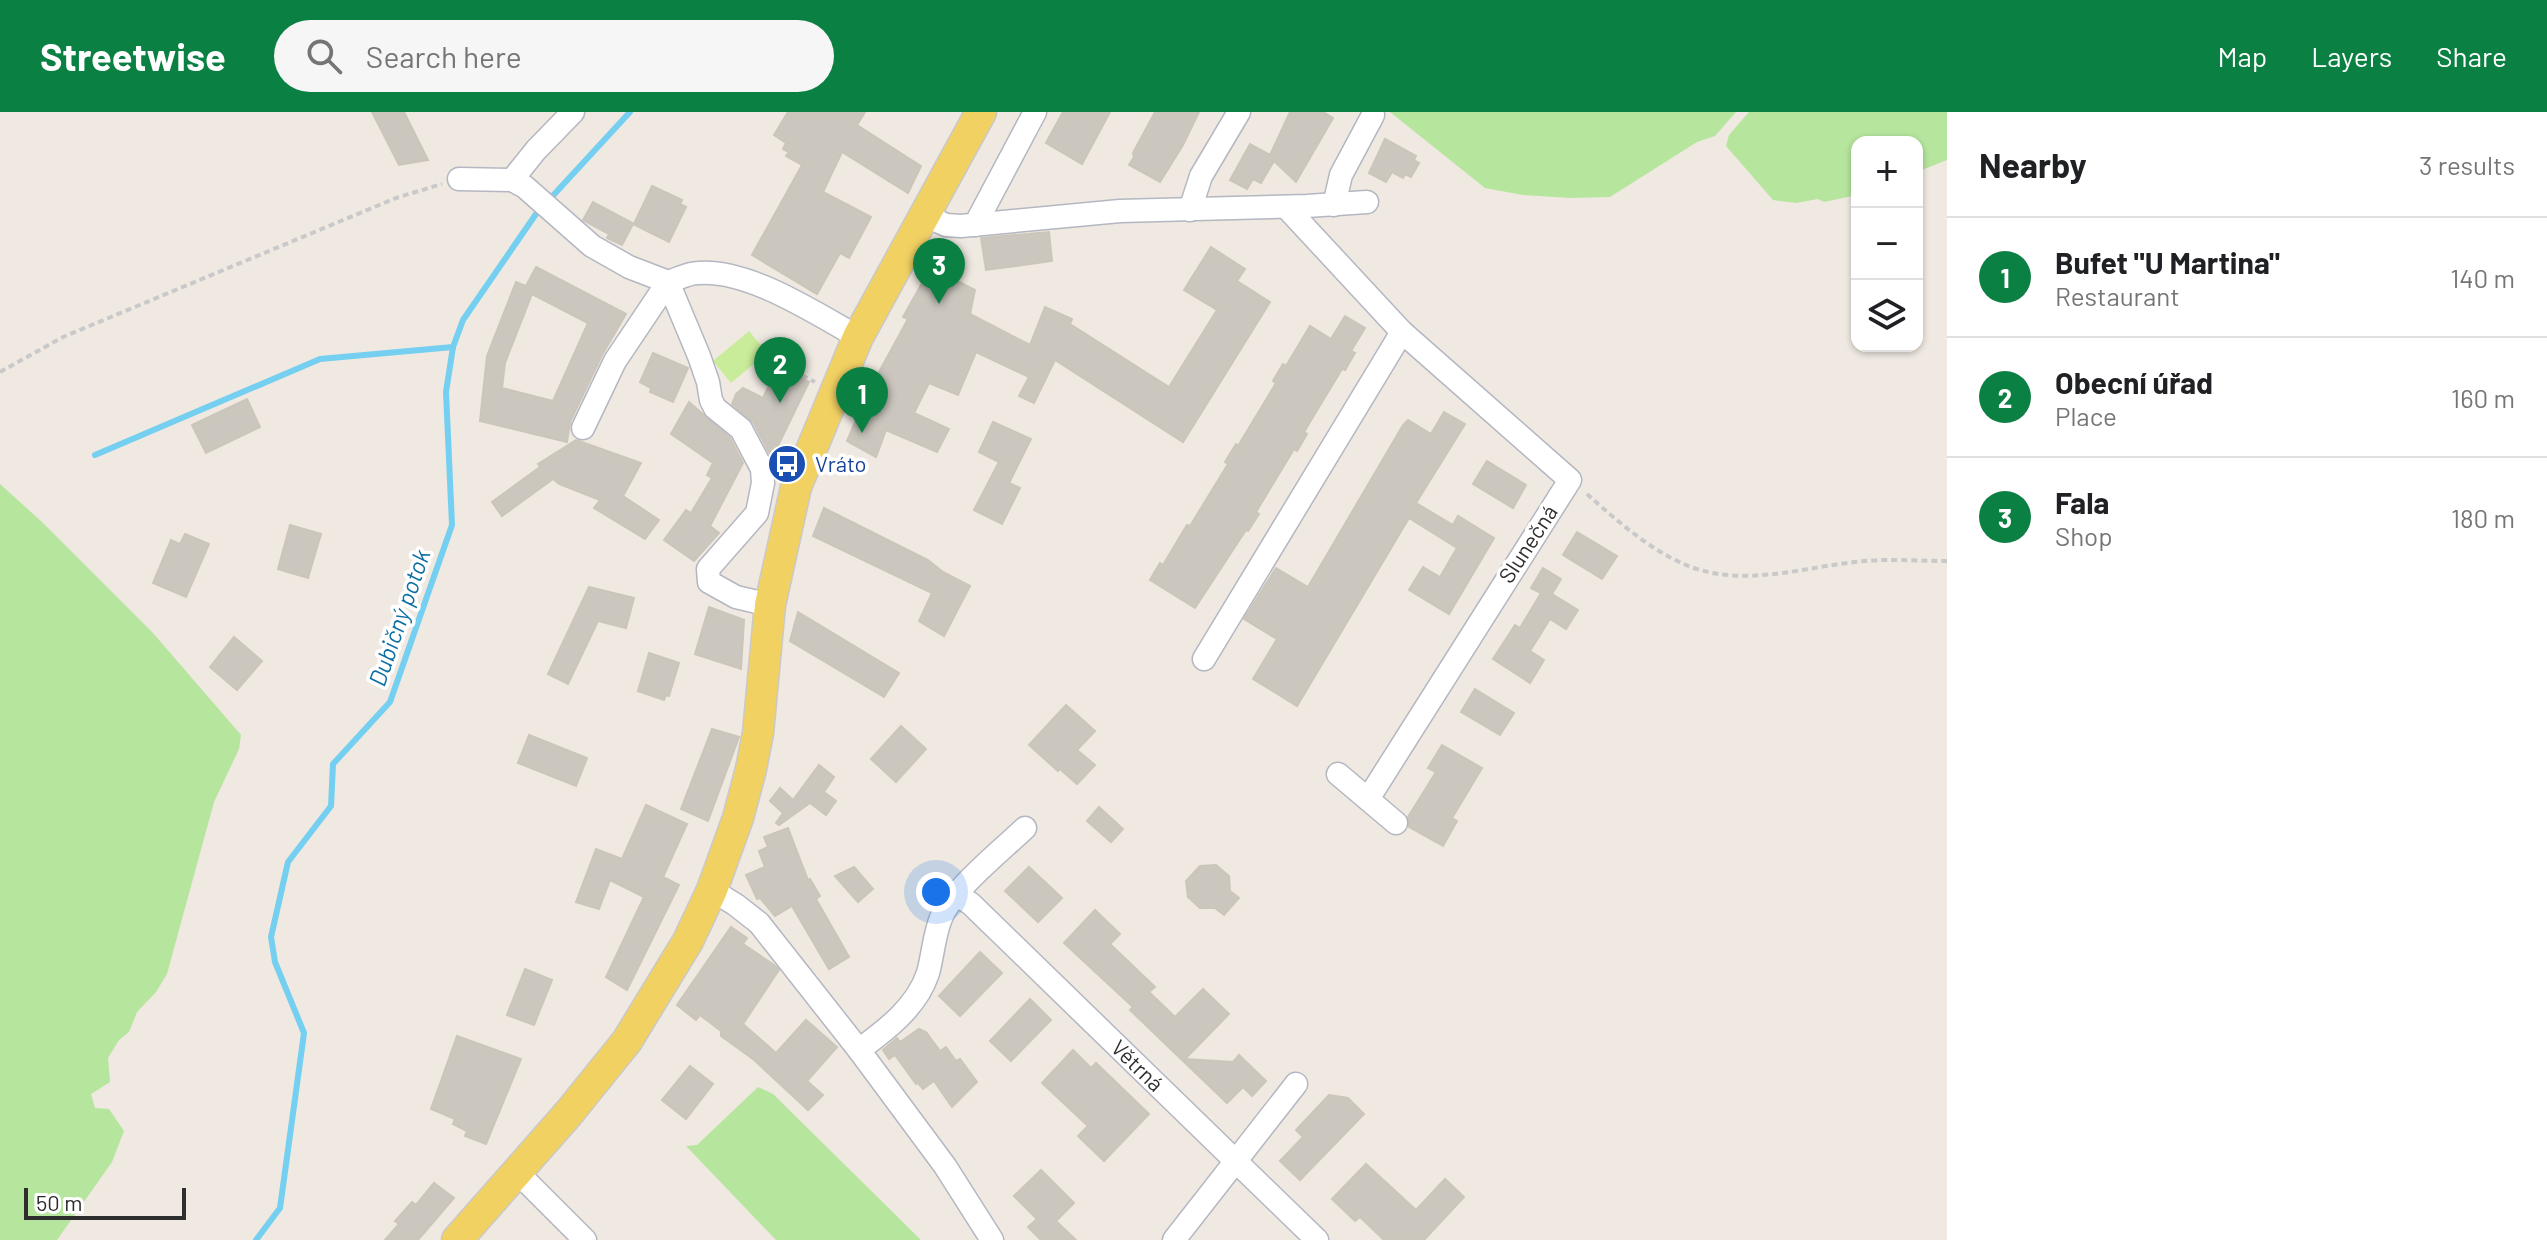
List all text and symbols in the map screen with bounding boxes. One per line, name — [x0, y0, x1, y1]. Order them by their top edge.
search box — [274, 20, 834, 92]
text: Streetwise — [40, 33, 226, 79]
icon: search — [302, 34, 346, 78]
text: Search here — [366, 38, 522, 74]
text: Map — [2217, 39, 2267, 73]
text: Layers — [2311, 39, 2392, 73]
text: Share — [2436, 39, 2507, 73]
map controls — [1851, 136, 1923, 352]
button: + — [1851, 136, 1923, 208]
text: Nearby — [1979, 144, 2087, 185]
text: 3 results — [2419, 149, 2515, 180]
button: − — [1851, 208, 1923, 280]
pin: 3 — [913, 238, 965, 304]
text: Bufet "U Martina" — [2055, 244, 2280, 280]
text: 1 — [2000, 262, 2010, 293]
text: 140 m — [2450, 262, 2515, 293]
button: layers — [1851, 280, 1923, 352]
text: Restaurant — [2055, 280, 2180, 311]
pin: 2 — [754, 337, 806, 403]
text: Obecní úřad — [2055, 364, 2213, 400]
pin: 1 — [836, 367, 888, 433]
text: 2 — [1998, 382, 2012, 413]
text: 160 m — [2451, 382, 2515, 413]
text: Place — [2055, 400, 2117, 431]
bus stop icon: Vráto — [766, 443, 808, 485]
place label: Vráto — [815, 450, 867, 476]
text: Fala — [2055, 484, 2109, 520]
street label: Slunečná — [1492, 500, 1562, 587]
text: 3 — [1998, 502, 2012, 533]
text: 180 m — [2451, 502, 2515, 533]
text: Shop — [2055, 520, 2113, 551]
water label: Dubičný potok — [362, 545, 436, 690]
your location — [916, 872, 956, 912]
street label: Větrná — [1107, 1034, 1170, 1096]
scale bar — [24, 1184, 186, 1220]
text: 50 m — [36, 1189, 82, 1215]

